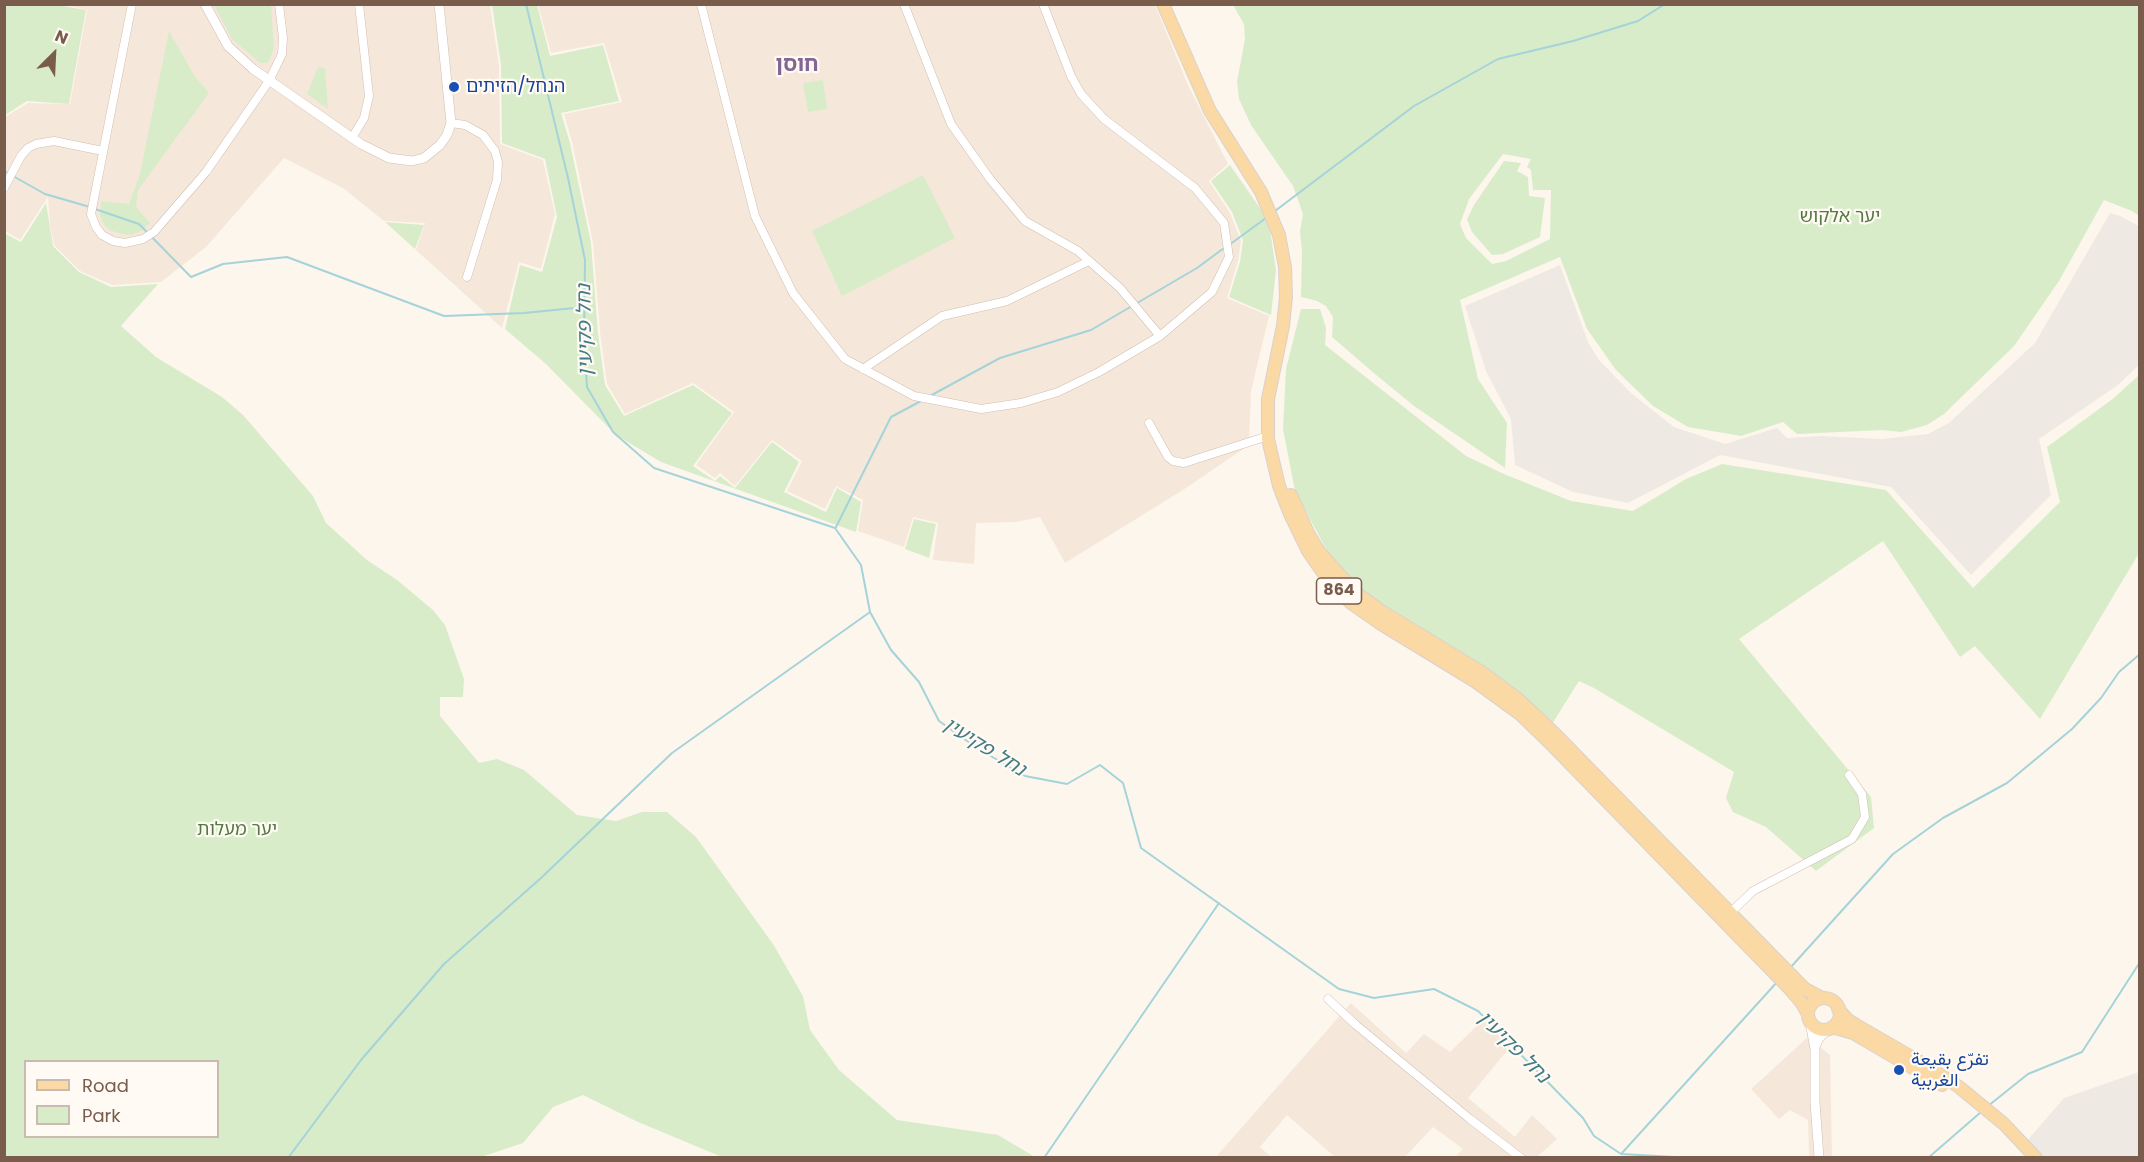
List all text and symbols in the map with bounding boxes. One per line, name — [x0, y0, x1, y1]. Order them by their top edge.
north arrow — [24, 24, 84, 84]
text: N — [51, 24, 72, 50]
district label: חוסן — [776, 53, 818, 79]
place label: הנחל/הזיתים — [466, 76, 565, 98]
marker: הנחל/הזיתים — [447, 80, 461, 94]
park label: יער אלקוש — [1800, 206, 1880, 228]
water label: נחל פקיעין — [573, 284, 599, 376]
road number: 864 — [1316, 578, 1362, 604]
water label: נחל פקיעין — [939, 713, 1029, 783]
park label: יער מעלות — [197, 819, 277, 841]
water label: נחל פקיעין — [1472, 1007, 1554, 1089]
place label: تفرّع بقيعة الغربية — [1911, 1049, 1989, 1092]
legend — [24, 1060, 219, 1138]
marker: تفرّع بقيعة الغربية — [1892, 1063, 1906, 1077]
text: Road — [82, 1073, 129, 1098]
text: Park — [82, 1103, 121, 1128]

